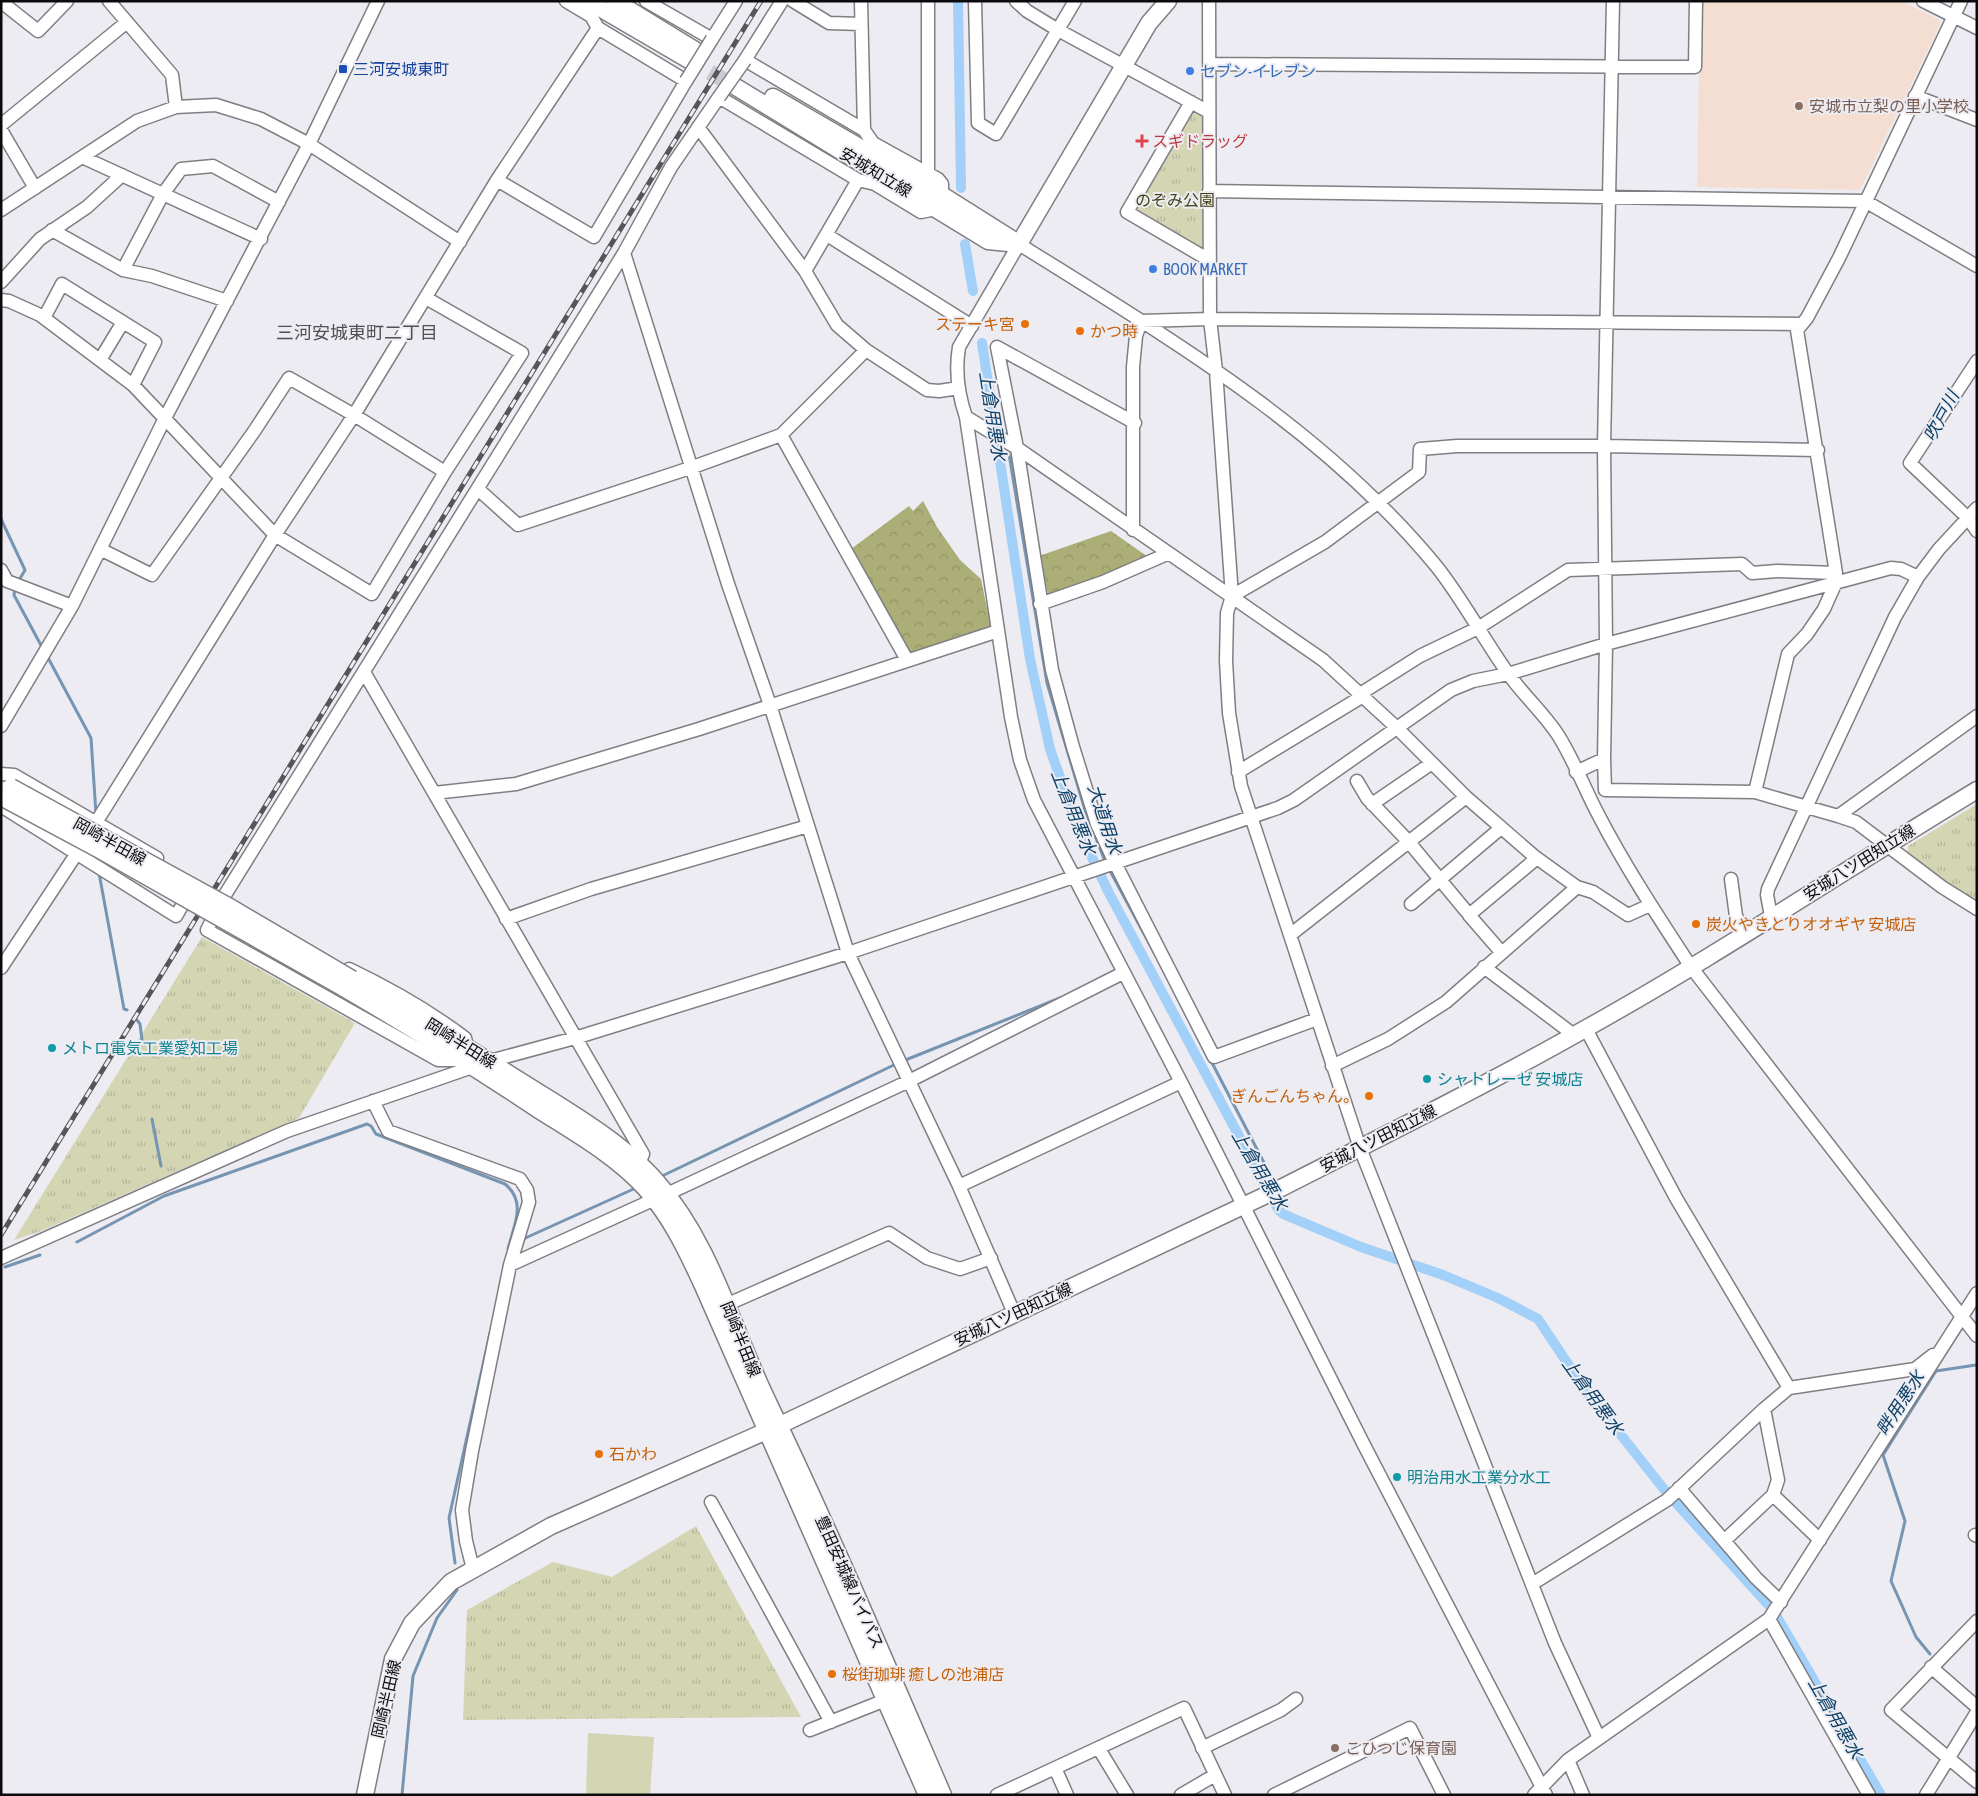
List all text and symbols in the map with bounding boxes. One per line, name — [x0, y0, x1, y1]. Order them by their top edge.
place label: 三河安城東町 — [353, 60, 449, 78]
place label: セブン-イレブン — [1200, 62, 1316, 80]
marker: 三河安城東町 — [337, 63, 349, 75]
marker: セブン-イレブン — [1184, 65, 1196, 77]
place label: 安城市立梨の里小学校 — [1809, 97, 1969, 115]
marker: 安城市立梨の里小学校 — [1793, 100, 1805, 112]
place label: スギドラッグ — [1152, 132, 1248, 150]
marker: スギドラッグ — [1136, 135, 1148, 147]
street label: 安城知立線 — [837, 144, 915, 200]
park label: のぞみ公園 — [1135, 191, 1215, 209]
place label: BOOK MARKET — [1163, 260, 1248, 278]
marker: BOOK MARKET — [1147, 263, 1159, 275]
place label: ステーキ宮 — [935, 315, 1015, 333]
marker: ステーキ宮 — [1019, 318, 1031, 330]
district label: 三河安城東町二丁目 — [276, 322, 438, 343]
place label: かつ時 — [1090, 322, 1138, 340]
marker: かつ時 — [1074, 325, 1086, 337]
water label: 上倉用悪水 — [976, 370, 1011, 464]
water label: 吹戸川 — [1919, 385, 1964, 445]
water label: 上倉用悪水 — [1047, 766, 1101, 860]
water label: 大道用水 — [1084, 782, 1127, 858]
street label: 岡崎半田線 — [71, 814, 149, 868]
street label: 安城八ツ田知立線 — [1800, 820, 1918, 904]
place label: 炭火やきとりオオギヤ 安城店 — [1706, 915, 1916, 933]
marker: 炭火やきとりオオギヤ 安城店 — [1690, 918, 1702, 930]
street label: 岡崎半田線 — [422, 1014, 500, 1072]
place label: メトロ電気工業愛知工場 — [62, 1039, 238, 1057]
marker: メトロ電気工業愛知工場 — [46, 1042, 58, 1054]
place label: シャトレーゼ 安城店 — [1437, 1070, 1583, 1088]
marker: シャトレーゼ 安城店 — [1421, 1073, 1433, 1085]
place label: ぎんごんちゃん。 — [1231, 1087, 1359, 1105]
marker: ぎんごんちゃん。 — [1363, 1090, 1375, 1102]
street label: 安城八ツ田知立線 — [1317, 1101, 1439, 1175]
water label: 上倉用悪水 — [1228, 1126, 1293, 1216]
street label: 安城八ツ田知立線 — [951, 1279, 1075, 1349]
street label: 岡崎半田線 — [718, 1299, 764, 1379]
water label: 上倉用悪水 — [1558, 1353, 1629, 1440]
water label: 畔用悪水 — [1872, 1365, 1930, 1439]
place label: 石かわ — [609, 1445, 657, 1463]
marker: 石かわ — [593, 1448, 605, 1460]
place label: 明治用水工業分水工 — [1407, 1468, 1551, 1486]
marker: 明治用水工業分水工 — [1391, 1471, 1403, 1483]
street label: 豊田安城線バイパス — [813, 1513, 887, 1651]
street label: 岡崎半田線 — [368, 1658, 404, 1740]
place label: 桜街珈琲 癒しの池浦店 — [842, 1665, 1004, 1683]
marker: 桜街珈琲 癒しの池浦店 — [826, 1668, 838, 1680]
water label: 上倉用悪水 — [1804, 1674, 1869, 1764]
place label: こひつじ保育園 — [1345, 1739, 1457, 1757]
marker: こひつじ保育園 — [1329, 1742, 1341, 1754]

